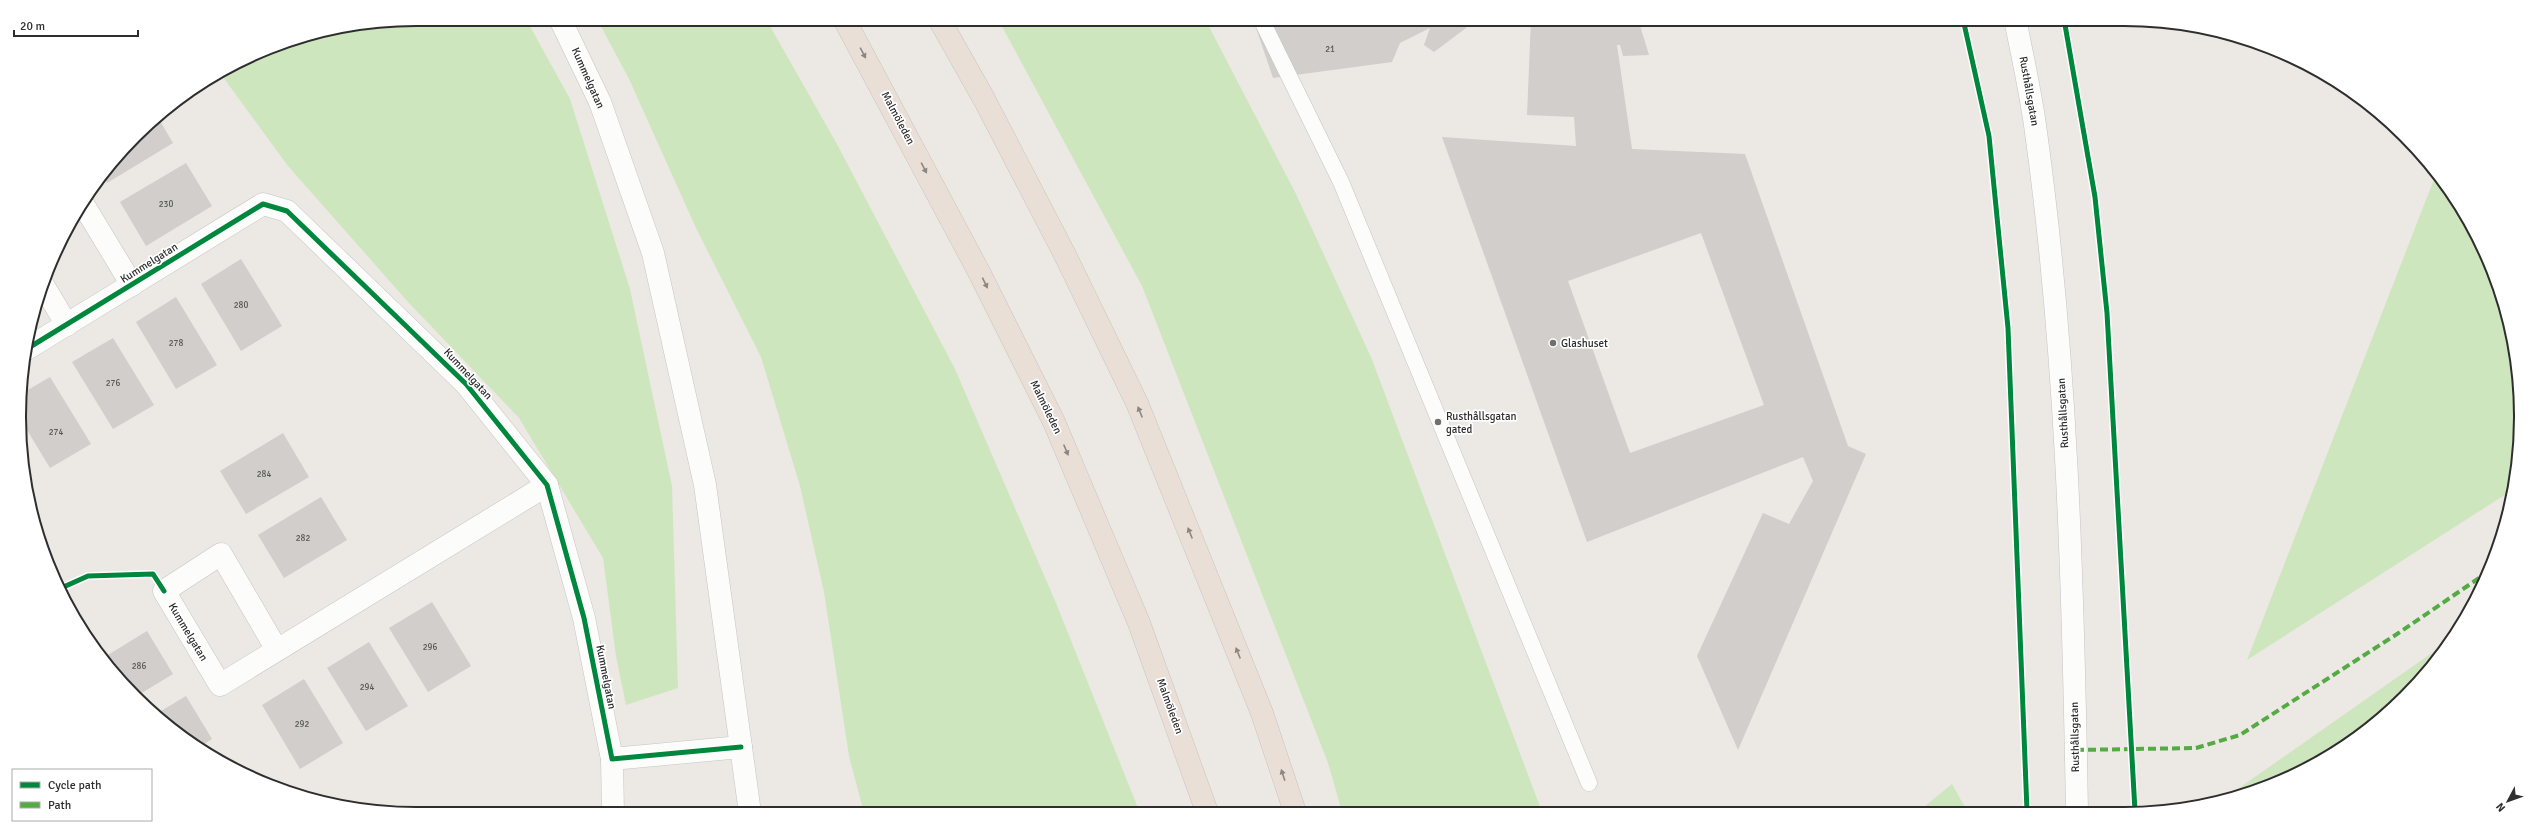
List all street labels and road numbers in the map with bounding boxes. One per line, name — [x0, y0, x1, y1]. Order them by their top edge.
street label: Kummelgatan — [569, 46, 607, 110]
street label: Rusthållsgatan — [2016, 55, 2042, 127]
street label: Malmöleden — [879, 89, 917, 147]
street label: Kummelgatan — [118, 240, 180, 286]
street label: Kummelgatan — [441, 346, 495, 402]
street label: Rusthållsgatan — [2055, 377, 2071, 449]
street label: Malmöleden — [1027, 378, 1065, 436]
street label: Kummelgatan — [166, 601, 210, 663]
street label: Kummelgatan — [593, 644, 619, 710]
street label: Malmöleden — [1154, 676, 1186, 736]
street label: Rusthållsgatan — [2068, 702, 2082, 772]

